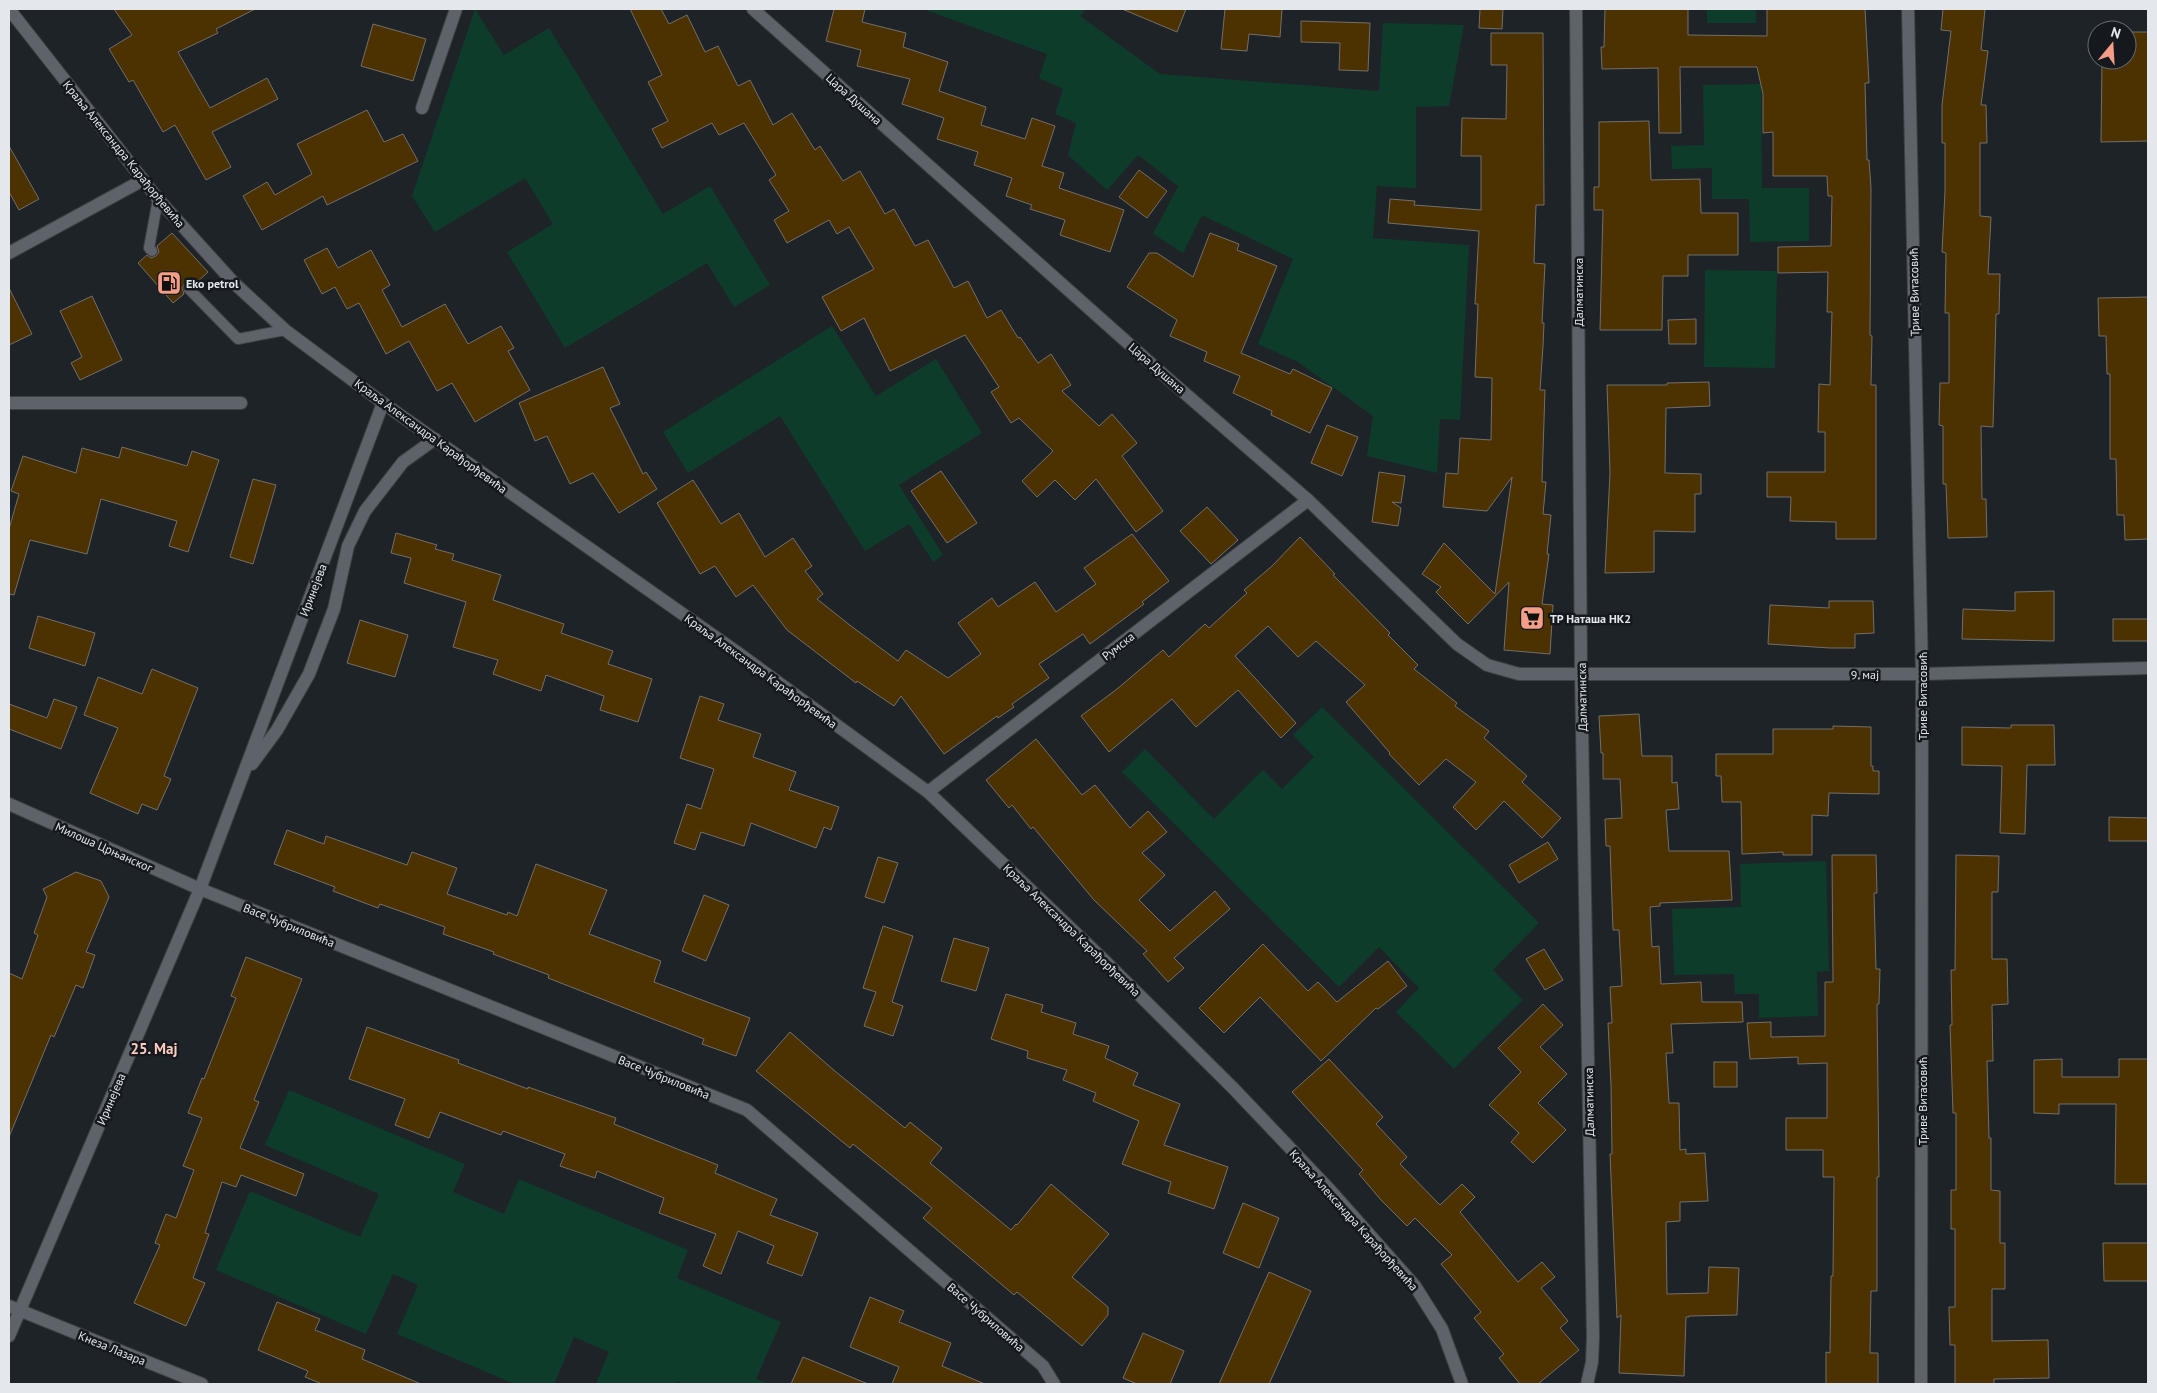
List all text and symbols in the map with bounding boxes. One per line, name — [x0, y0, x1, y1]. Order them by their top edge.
north arrow — [2087, 20, 2137, 70]
text: N — [2109, 23, 2123, 43]
street label: Цара Душана — [823, 70, 885, 128]
street label: Краља Александра Карађорђевића — [60, 77, 188, 231]
street label: Триве Витасовић — [1906, 248, 1922, 336]
street label: Далматинска — [1571, 258, 1586, 326]
fuel station icon: Eko petrol — [156, 270, 182, 296]
place label: Eko petrol — [186, 276, 239, 291]
street label: Цара Душана — [1126, 339, 1188, 397]
street label: Краља Александра Карађорђевића — [352, 376, 510, 496]
street label: Иринејева — [296, 562, 330, 618]
supermarket icon: ТР Наташа НК2 — [1519, 605, 1545, 631]
street label: Краља Александра Карађорђевића — [682, 611, 840, 731]
place label: ТР Наташа НК2 — [1550, 611, 1631, 626]
street label: Румска — [1099, 629, 1137, 663]
street label: Триве Витасовић — [1915, 652, 1930, 740]
street label: Далматинска — [1574, 663, 1590, 731]
street label: 9. мај — [1851, 667, 1879, 682]
street label: Милоша Црњанског — [53, 819, 155, 875]
street label: Краља Александра Карађорђевића — [1000, 860, 1144, 1000]
street label: Васе Чубриловића — [241, 900, 337, 950]
district label: 25. Мај — [131, 1039, 177, 1058]
street label: Васе Чубриловића — [616, 1052, 712, 1102]
street label: Триве Витасовић — [1915, 1057, 1930, 1145]
street label: Далматинска — [1581, 1068, 1597, 1136]
street label: Иринејева — [93, 1071, 129, 1127]
street label: Краља Александра Карађорђевића — [1287, 1146, 1421, 1294]
street label: Васе Чубриловића — [944, 1279, 1028, 1355]
street label: Кнеза Лазара — [76, 1328, 148, 1368]

